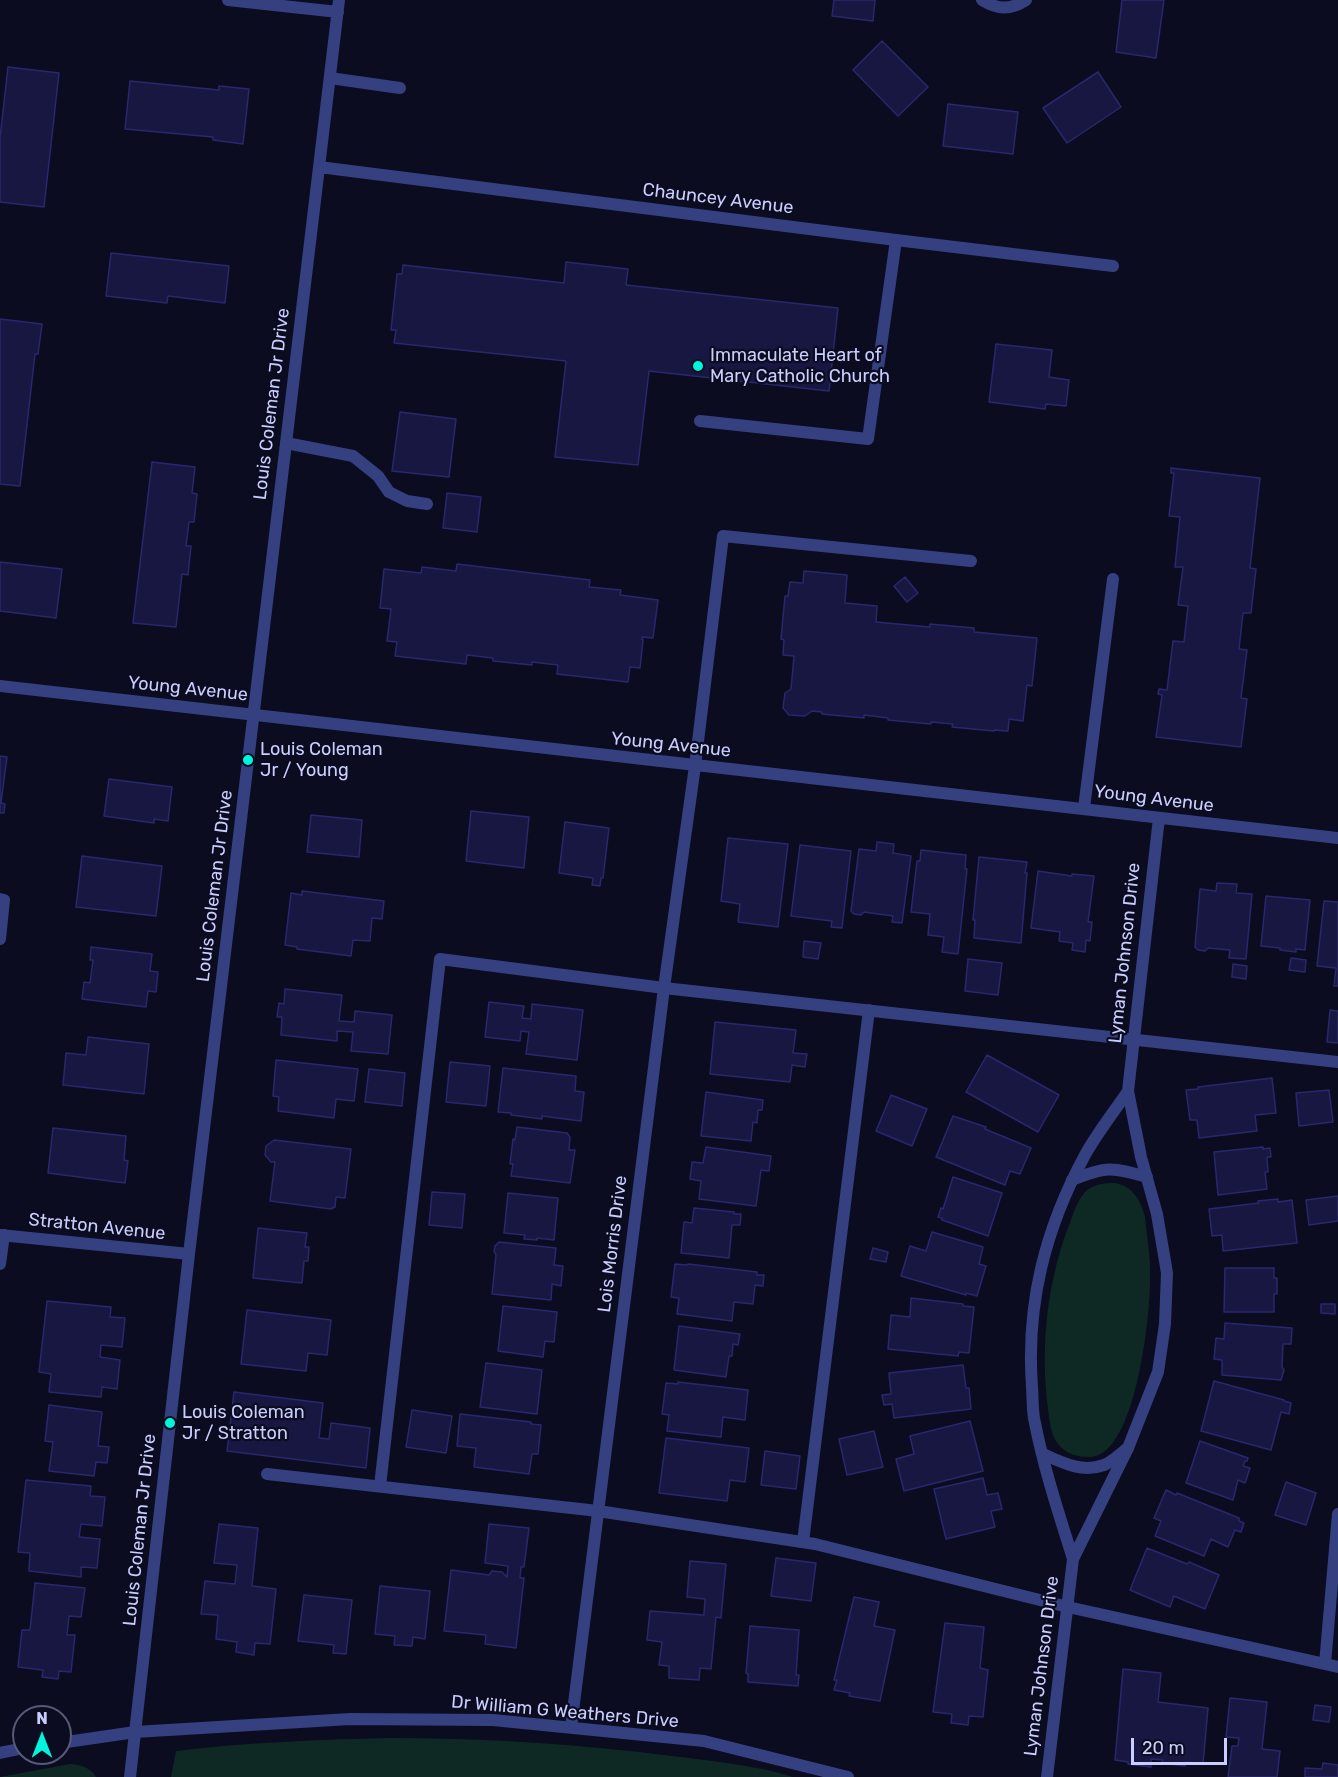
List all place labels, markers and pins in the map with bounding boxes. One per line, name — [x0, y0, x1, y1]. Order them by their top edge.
place label: Immaculate Heart of Mary Catholic Church — [710, 345, 890, 388]
marker: Immaculate Heart of Mary Catholic Church — [691, 359, 705, 373]
place label: Louis Coleman Jr / Young — [260, 739, 383, 782]
marker: Louis Coleman Jr / Young — [241, 753, 255, 767]
place label: Louis Coleman Jr / Stratton — [182, 1402, 305, 1444]
marker: Louis Coleman Jr / Stratton — [163, 1416, 177, 1430]

